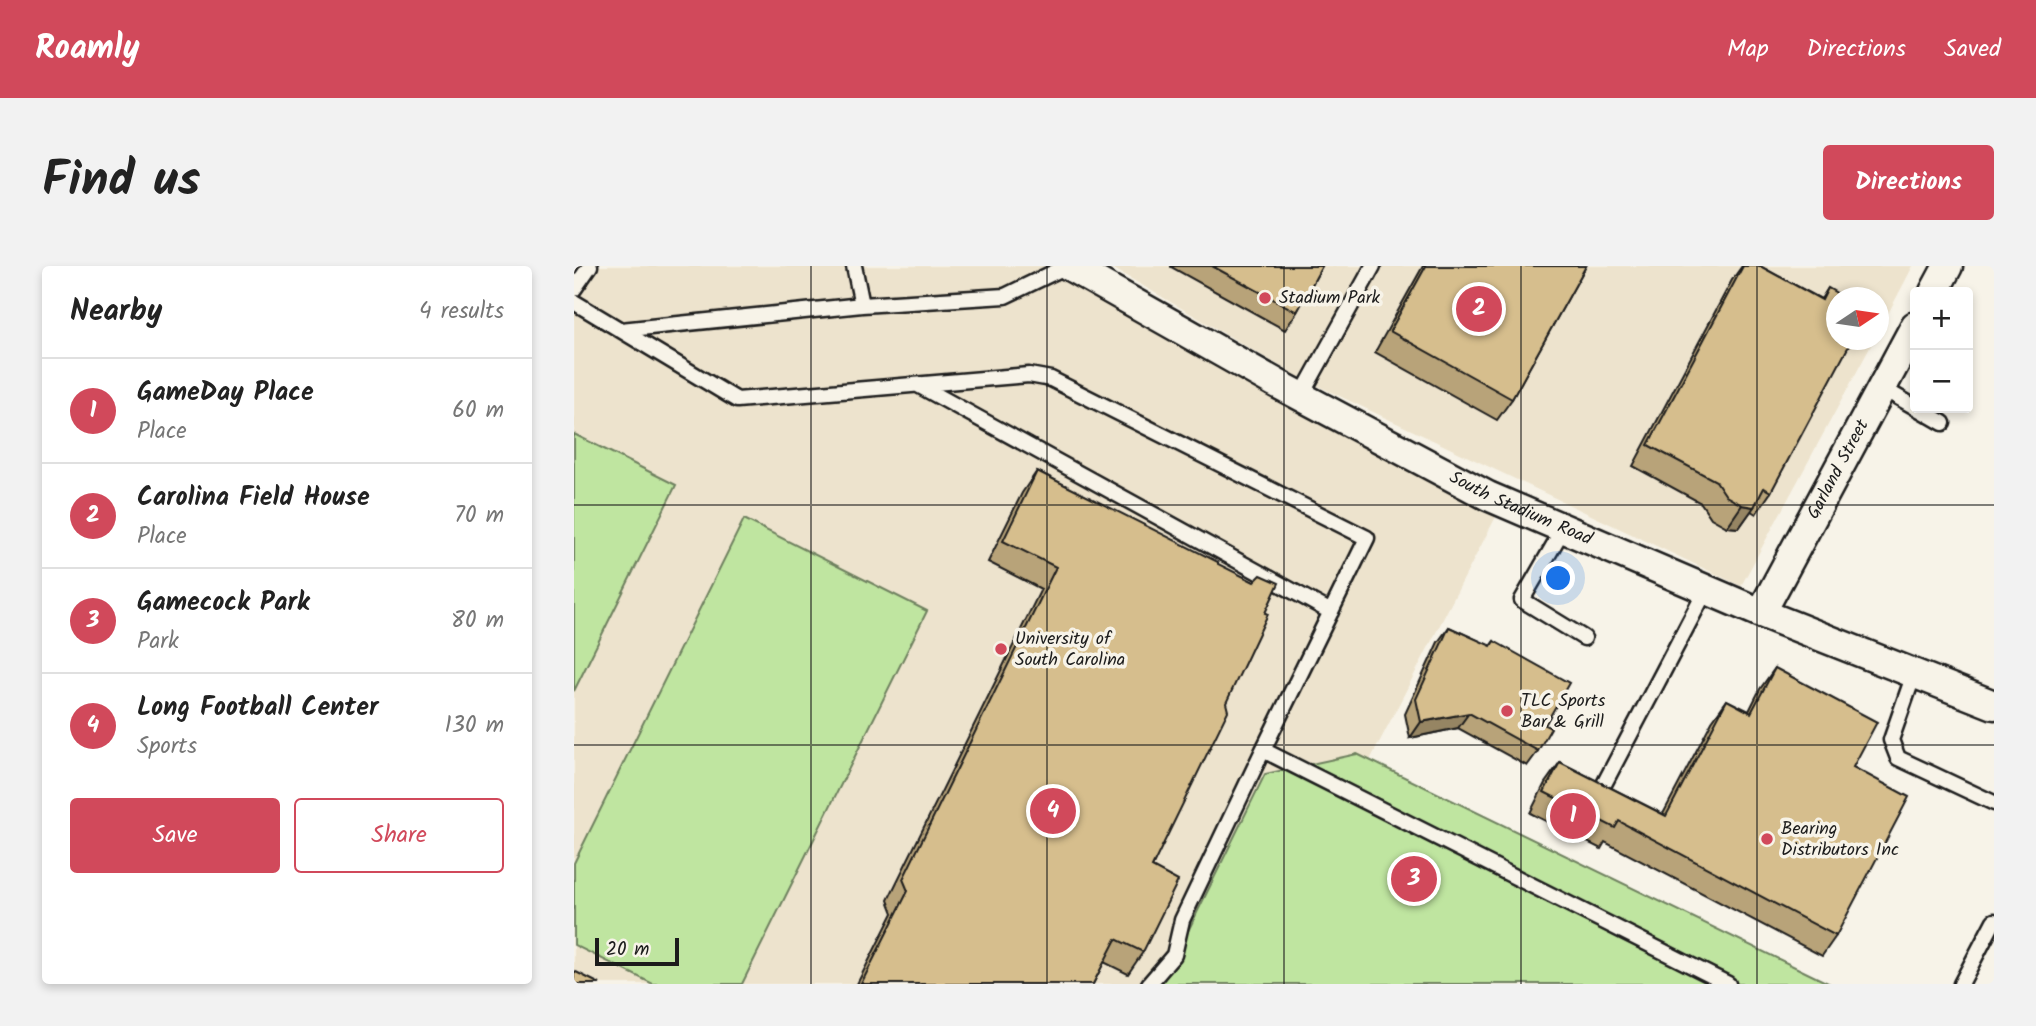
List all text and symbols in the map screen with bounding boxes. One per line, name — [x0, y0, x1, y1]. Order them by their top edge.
text: Roamly — [35, 23, 140, 76]
text: Map — [1727, 30, 1769, 69]
text: Directions — [1807, 30, 1906, 69]
text: Saved — [1944, 30, 2001, 69]
text: Find us — [42, 143, 200, 221]
button: Directions — [1823, 145, 1994, 220]
pin: 2 — [1456, 283, 1502, 335]
place label: Stadium Park — [1279, 284, 1381, 313]
north arrow — [1826, 287, 1889, 350]
map controls — [1910, 287, 1973, 413]
button: + — [1910, 287, 1973, 350]
text: Nearby — [70, 288, 162, 336]
marker: Stadium Park — [1257, 290, 1273, 306]
text: 4 results — [419, 294, 504, 330]
button: − — [1910, 350, 1973, 413]
text: GameDay Place — [137, 372, 314, 414]
text: 1 — [90, 393, 96, 429]
text: 60 m — [452, 393, 504, 429]
street label: Garland Street — [1799, 413, 1877, 525]
text: Place — [137, 414, 187, 450]
street label: South Stadium Road — [1444, 463, 1598, 554]
text: Carolina Field House — [137, 477, 370, 519]
text: 2 — [86, 498, 100, 534]
text: 70 m — [454, 498, 504, 534]
text: Place — [137, 519, 187, 555]
your location — [1541, 561, 1575, 595]
text: Gamecock Park — [137, 582, 310, 624]
text: 3 — [87, 603, 99, 639]
text: 80 m — [451, 603, 504, 639]
text: Park — [137, 624, 179, 660]
place label: University of South Carolina — [1015, 625, 1125, 675]
marker: University of South Carolina — [993, 641, 1009, 657]
text: Long Football Center — [137, 687, 378, 729]
place label: TLC Sports Bar & Grill — [1521, 687, 1606, 737]
marker: TLC Sports Bar & Grill — [1499, 703, 1515, 719]
text: 4 — [87, 708, 99, 744]
text: 130 m — [445, 708, 504, 744]
text: Sports — [137, 729, 197, 765]
pin: 4 — [1030, 785, 1076, 837]
pin: 1 — [1550, 790, 1596, 842]
button: Save — [70, 798, 280, 873]
button: Share — [294, 798, 504, 873]
place label: Bearing Distributors Inc — [1781, 815, 1899, 865]
marker: Bearing Distributors Inc — [1759, 831, 1775, 847]
pin: 3 — [1391, 853, 1437, 905]
scale bar — [595, 935, 679, 967]
text: 20 m — [606, 935, 649, 965]

